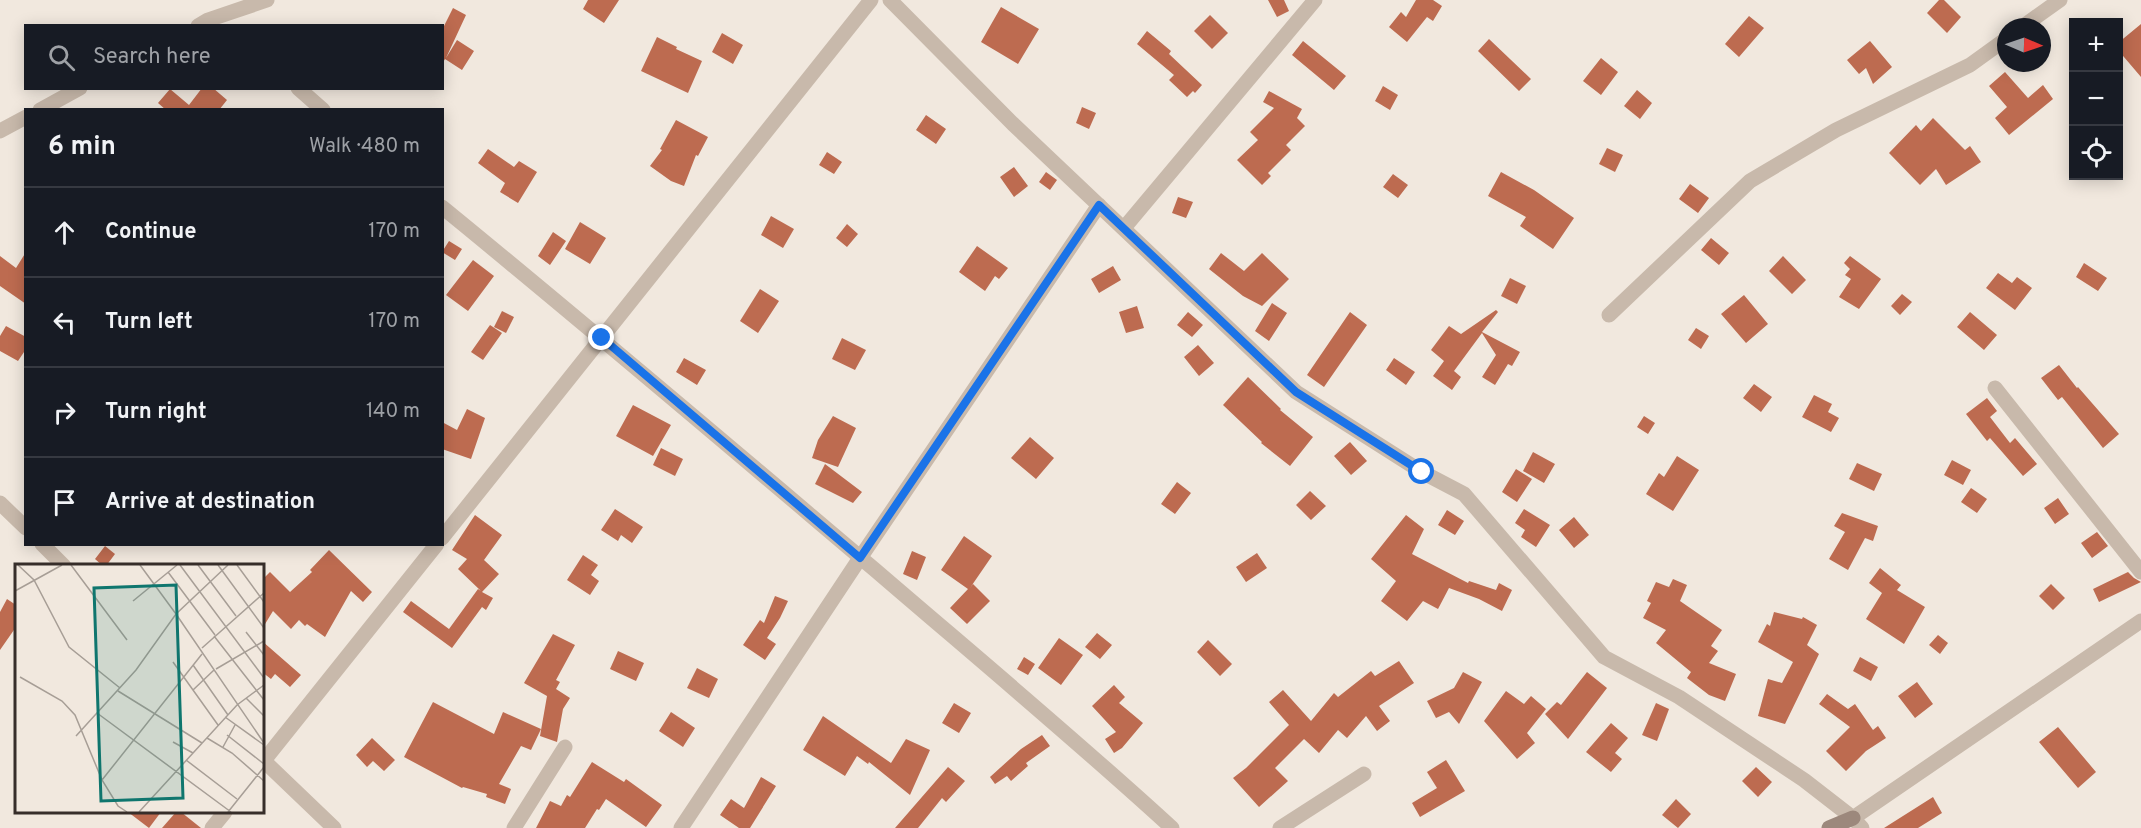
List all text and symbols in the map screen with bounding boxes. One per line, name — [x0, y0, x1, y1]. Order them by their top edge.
north arrow — [1997, 18, 2051, 72]
map controls — [2069, 18, 2123, 180]
button: + — [2069, 18, 2123, 72]
search box — [24, 24, 444, 90]
icon: search — [45, 41, 78, 74]
text: Search here — [93, 44, 211, 71]
button: − — [2069, 72, 2123, 126]
button: locate — [2069, 126, 2123, 180]
text: 6 min — [48, 131, 116, 164]
text: Walk · 480 m — [309, 134, 420, 160]
icon: ahead — [48, 216, 81, 249]
text: Continue — [105, 219, 196, 246]
text: 170 m — [368, 219, 420, 245]
icon: left — [48, 306, 81, 339]
text: Turn left — [105, 309, 193, 336]
text: 170 m — [368, 309, 420, 335]
route end — [588, 324, 614, 350]
icon: right — [48, 396, 81, 429]
text: Turn right — [105, 399, 207, 426]
text: 140 m — [366, 399, 420, 425]
route start — [1408, 458, 1434, 484]
icon: arrive — [48, 486, 81, 519]
text: Arrive at destination — [105, 489, 315, 516]
inset map — [15, 564, 264, 813]

